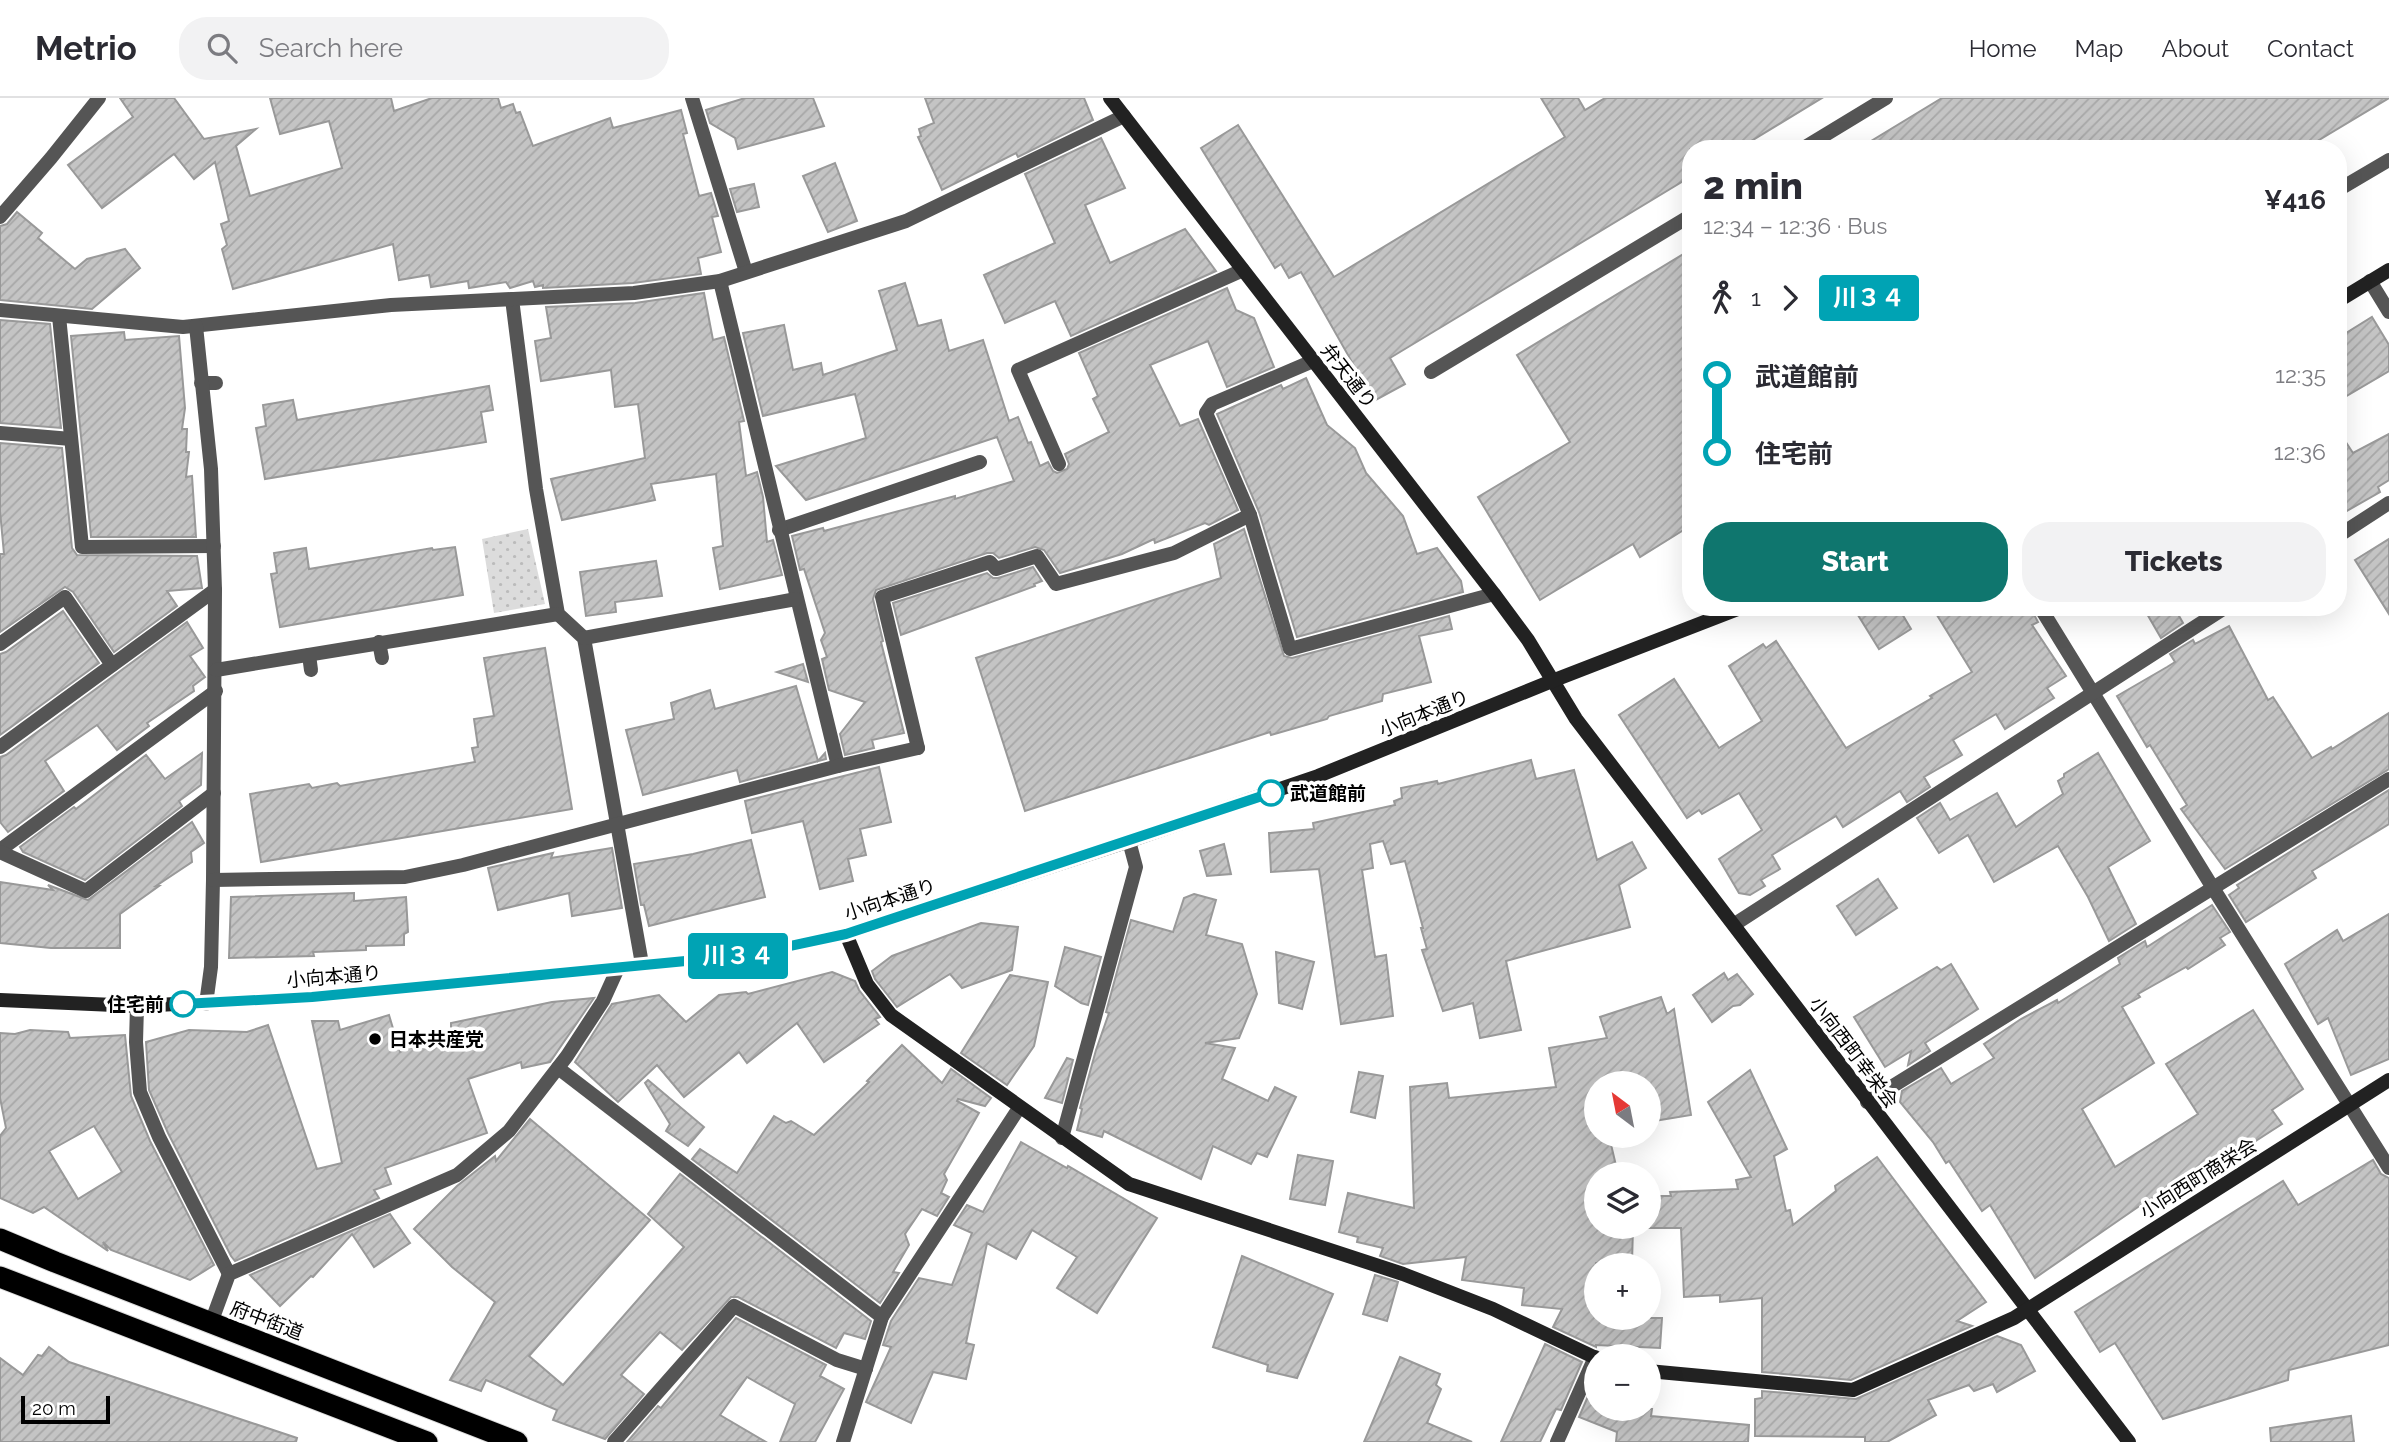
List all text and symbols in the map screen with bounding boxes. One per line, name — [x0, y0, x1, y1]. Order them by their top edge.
search box — [179, 17, 669, 80]
text: Metrio — [35, 29, 137, 68]
icon: search — [203, 29, 241, 67]
text: Search here — [259, 33, 403, 63]
text: Home — [1969, 34, 2037, 63]
text: Map — [2075, 34, 2123, 63]
text: About — [2161, 34, 2229, 63]
text: Contact — [2267, 34, 2354, 63]
text: 2 min — [1703, 163, 1803, 208]
text: ¥416 — [2264, 185, 2326, 215]
text: 12:34 – 12:36 · Bus — [1703, 212, 1887, 239]
icon: walk — [1703, 279, 1741, 317]
icon: forward — [1771, 279, 1809, 317]
text: 川３４ — [1833, 283, 1905, 312]
text: 1 — [1751, 284, 1761, 311]
street label: 弁天通り — [1317, 339, 1381, 413]
text: 12:35 — [2275, 361, 2326, 388]
text: 武道館前 — [1755, 362, 1859, 392]
text: 12:36 — [2274, 438, 2326, 465]
text: 住宅前 — [1755, 439, 1833, 469]
button: Start — [1703, 522, 2008, 602]
button: Tickets — [2022, 522, 2326, 602]
street label: 小向本通り — [1376, 685, 1472, 741]
marker: 武道館前 — [1258, 780, 1284, 806]
place label: 武道館前 — [1290, 782, 1366, 804]
street label: 小向本通り — [841, 874, 939, 924]
line badge: 川３４ — [698, 933, 778, 979]
text: 川３４ — [702, 941, 774, 970]
street label: 小向本通り — [286, 961, 382, 991]
marker: 住宅前 — [170, 991, 196, 1017]
street label: 小向西町幸栄会 — [1805, 992, 1903, 1112]
place label: 住宅前 — [107, 993, 164, 1015]
place label: 日本共産党 — [389, 1028, 484, 1050]
marker: 日本共産党 — [367, 1031, 383, 1047]
north arrow — [1584, 1071, 1661, 1148]
map controls — [1584, 1071, 1661, 1421]
street label: 小向西町商栄会 — [2136, 1133, 2260, 1223]
button: layers — [1584, 1162, 1661, 1239]
button: + — [1584, 1253, 1661, 1330]
street label: 府中街道 — [228, 1296, 306, 1344]
button: − — [1584, 1344, 1661, 1421]
scale bar — [21, 1393, 110, 1425]
text: 20 m — [32, 1397, 76, 1419]

